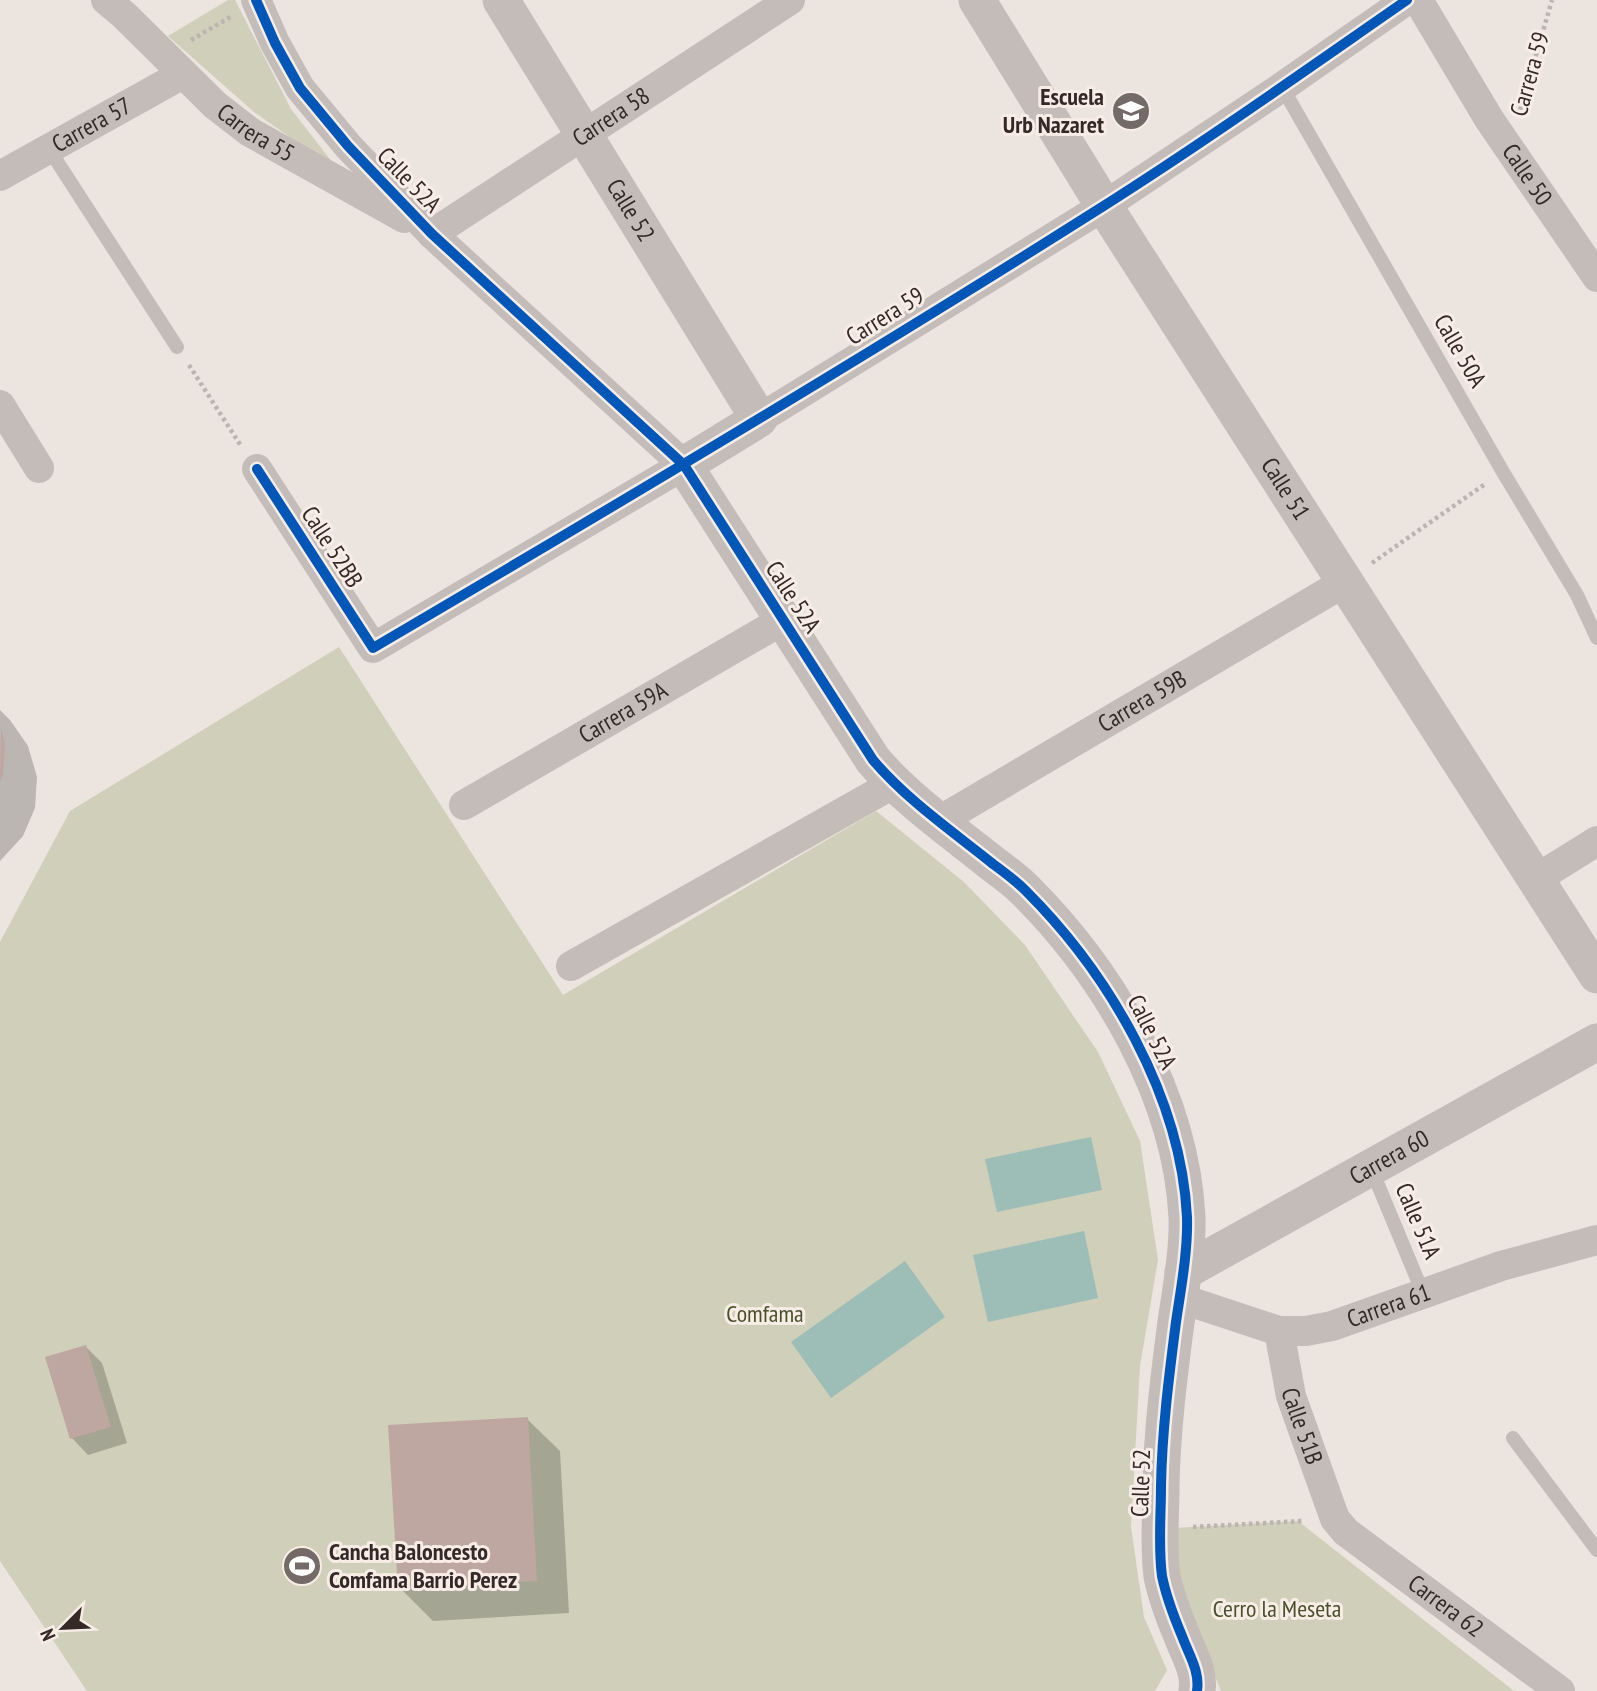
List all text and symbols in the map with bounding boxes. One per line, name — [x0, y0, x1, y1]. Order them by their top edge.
street label: Carrera 59 — [1503, 28, 1556, 120]
street label: Carrera 58 — [566, 80, 655, 153]
place label: Escuela Urb Nazaret — [1003, 81, 1104, 140]
street label: Carrera 57 — [46, 90, 137, 159]
school or university icon: Escuela Urb Nazaret — [1110, 90, 1152, 132]
street label: Carrera 55 — [211, 96, 300, 169]
street label: Calle 50 — [1495, 138, 1559, 211]
street label: Calle 52A — [371, 140, 449, 219]
street label: Calle 52 — [600, 173, 662, 247]
street label: Carrera 59 — [840, 280, 930, 352]
street label: Calle 50A — [1427, 309, 1494, 393]
street label: Calle 51 — [1254, 452, 1317, 526]
street label: Calle 52BB — [295, 500, 370, 593]
street label: Calle 52A — [759, 555, 828, 639]
street label: Carrera 59B — [1092, 663, 1192, 739]
street label: Carrera 59A — [573, 674, 673, 750]
street label: Calle 52A — [1121, 989, 1185, 1075]
street label: Carrera 60 — [1344, 1122, 1434, 1191]
street label: Calle 51A — [1389, 1178, 1448, 1264]
street label: Carrera 61 — [1343, 1276, 1434, 1334]
park label: Comfama — [726, 1298, 804, 1329]
street label: Calle 51B — [1275, 1385, 1330, 1468]
street label: Calle 52 — [1124, 1448, 1157, 1518]
place label: Cancha Baloncesto Comfama Barrio Perez — [329, 1536, 517, 1595]
sports icon: Cancha Baloncesto Comfama Barrio Perez — [281, 1545, 323, 1587]
street label: Carrera 62 — [1402, 1568, 1490, 1644]
north arrow — [28, 1593, 98, 1663]
park label: Cerro la Meseta — [1213, 1593, 1341, 1624]
text: N — [34, 1625, 61, 1644]

